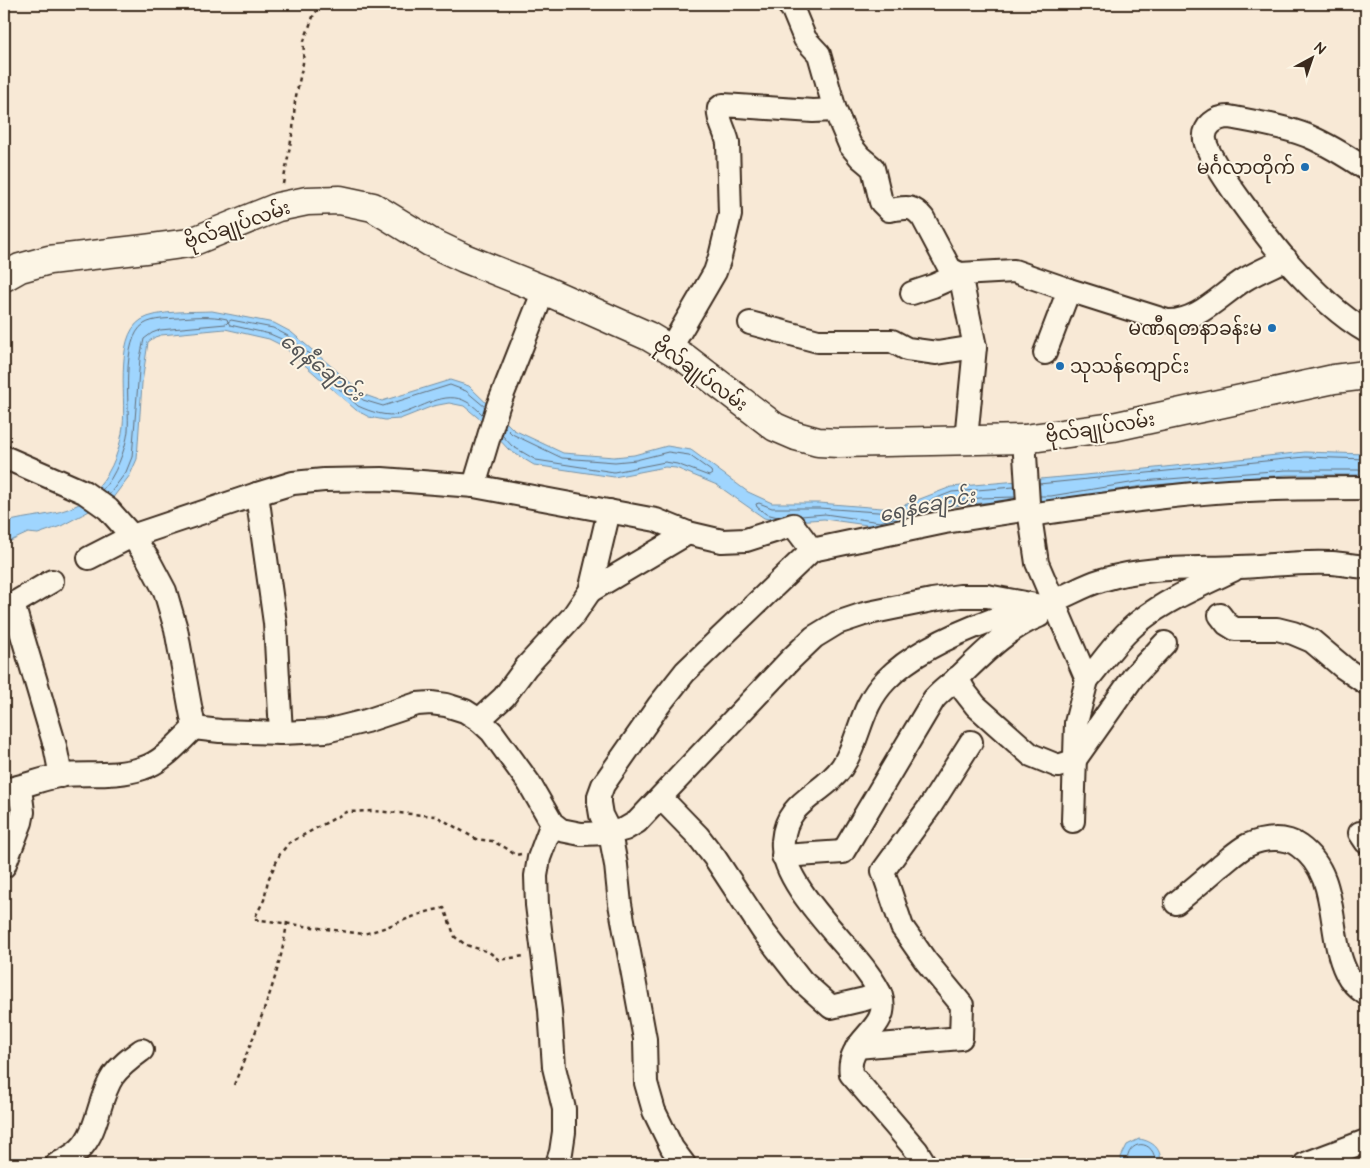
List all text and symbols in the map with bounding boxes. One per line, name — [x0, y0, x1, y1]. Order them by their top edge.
north arrow — [1288, 32, 1338, 82]
text: N — [1310, 38, 1330, 59]
place label: မင်္ဂလာတိုက် — [1197, 153, 1295, 184]
marker: မင်္ဂလာတိုက် — [1299, 161, 1311, 173]
street label: ဗိုလ်‌ချုပ်‌လမ်း — [180, 193, 295, 258]
place label: မဏီရတနာခန်းမ — [1128, 314, 1262, 344]
marker: မဏီရတနာခန်းမ — [1266, 322, 1278, 334]
water label: ရေနီချောင်း — [273, 326, 370, 411]
street label: ဗိုလ်‌ချုပ်‌လမ်း — [646, 330, 754, 420]
place label: သုသန်ကျောင်း — [1070, 352, 1189, 383]
marker: သုသန်ကျောင်း — [1054, 360, 1066, 372]
street label: ဗိုလ်‌ချုပ်‌လမ်း — [1043, 405, 1157, 452]
water label: ရေနီချောင်း — [876, 481, 979, 532]

